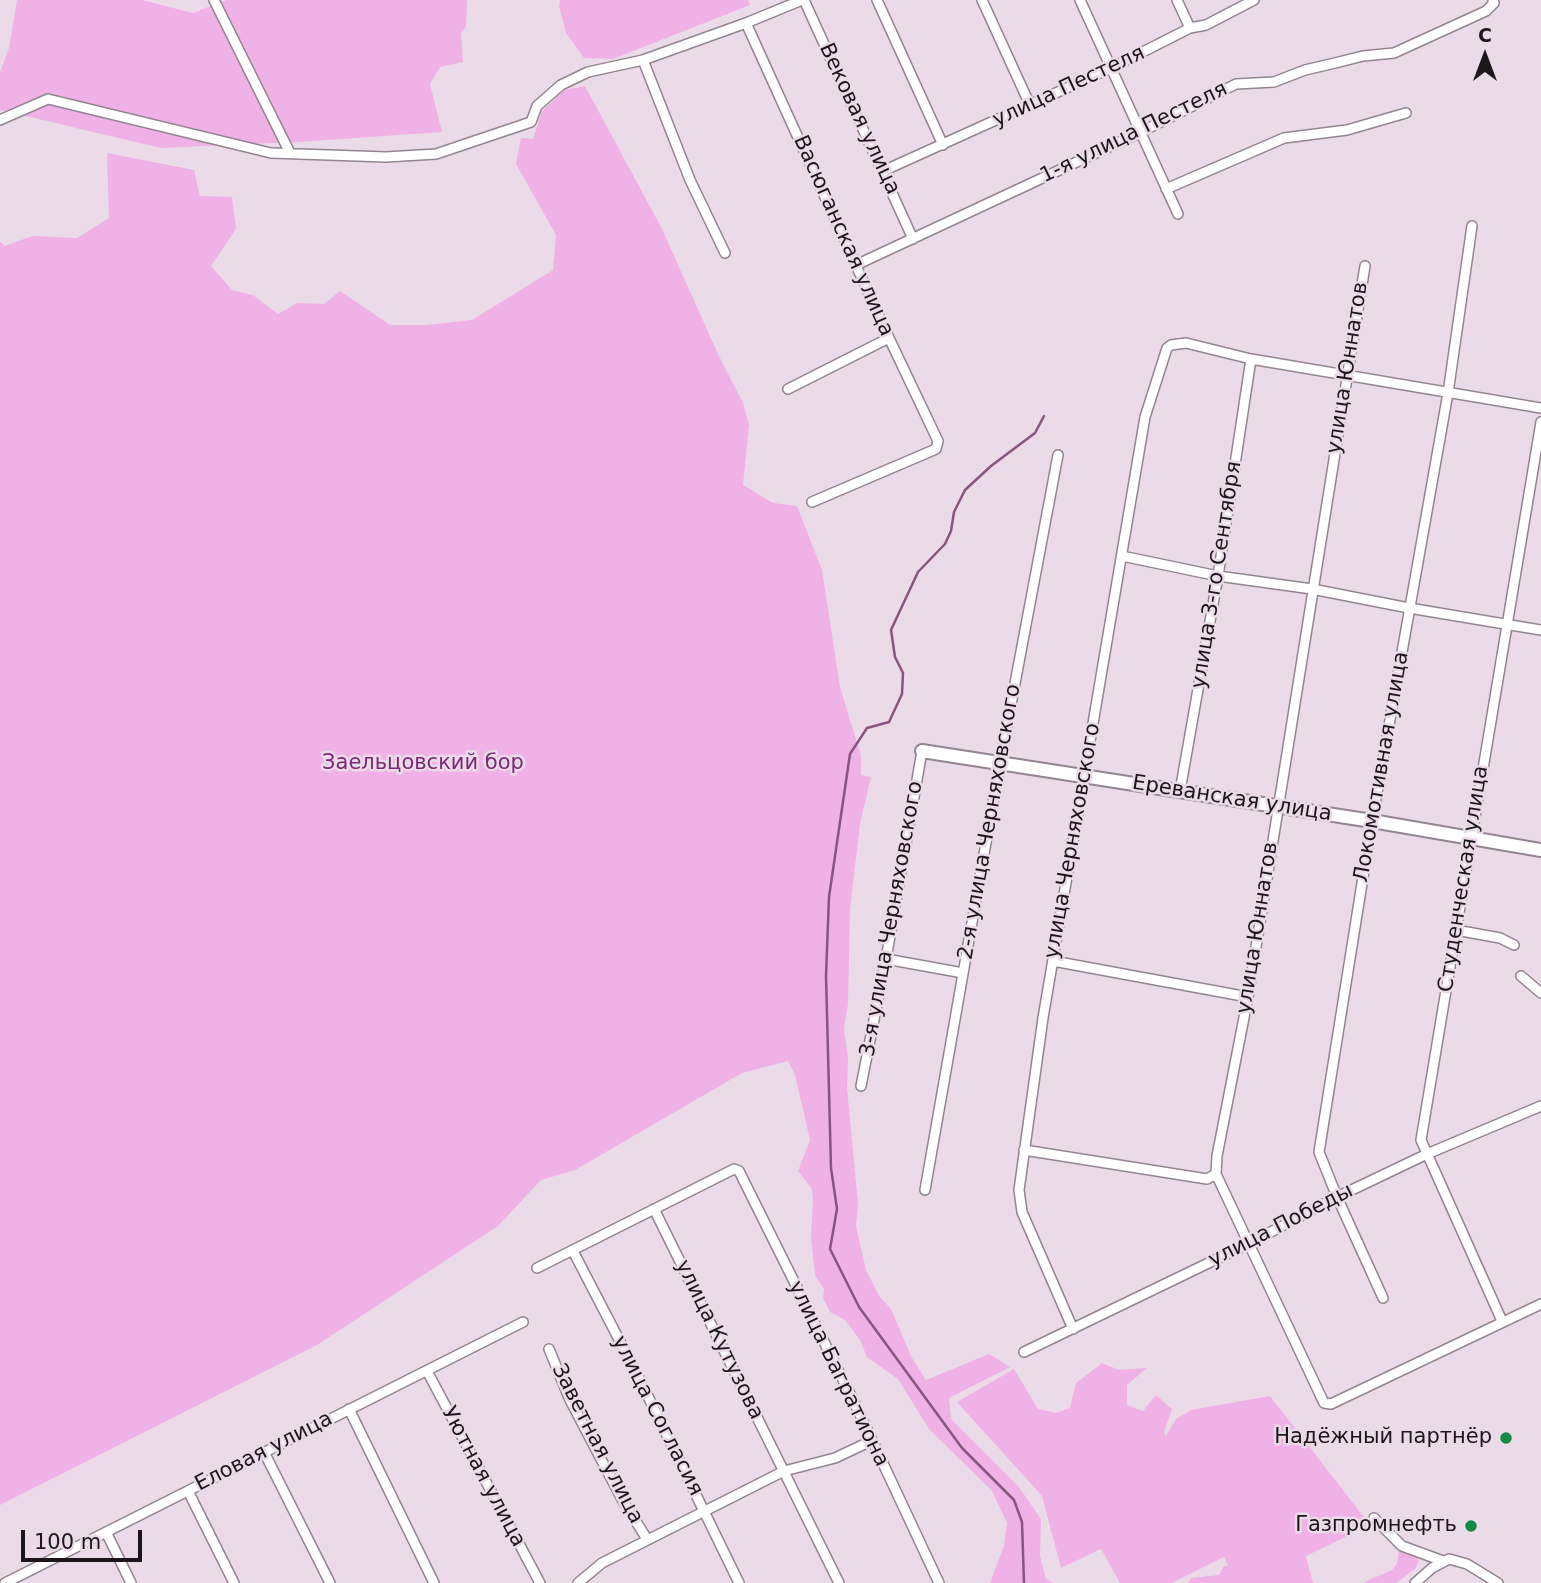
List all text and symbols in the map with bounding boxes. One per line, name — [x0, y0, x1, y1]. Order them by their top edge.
north arrow — [1450, 21, 1520, 91]
text: С — [1478, 24, 1492, 46]
street label: Вековая улица — [813, 39, 905, 199]
street label: улица Пестеля — [989, 41, 1149, 133]
street label: 1-я улица Пестеля — [1036, 77, 1232, 189]
street label: Васюганская улица — [787, 132, 899, 340]
street label: улица Юннатов — [1322, 280, 1374, 456]
street label: улица 3-го Сентября — [1187, 459, 1247, 691]
street label: Локомотивная улица — [1349, 650, 1415, 884]
street label: 2-я улица Черняховского — [953, 682, 1027, 962]
street label: улица Черняховского — [1040, 721, 1106, 961]
park label: Заельцовский бор — [322, 751, 524, 777]
street label: Студенческая улица — [1434, 764, 1494, 994]
street label: Ереванская улица — [1130, 771, 1334, 827]
street label: 3-я улица Черняховского — [855, 779, 929, 1059]
street label: улица Юннатов — [1232, 840, 1284, 1016]
street label: улица Победы — [1204, 1179, 1358, 1273]
street label: улица Кутузова — [669, 1256, 769, 1424]
street label: улица Багратиона — [782, 1277, 894, 1471]
street label: улица Согласия — [606, 1332, 708, 1500]
street label: Заветная улица — [546, 1360, 648, 1528]
street label: Уютная улица — [435, 1403, 531, 1551]
street label: Еловая улица — [191, 1407, 337, 1497]
place label: Надёжный партнёр — [1274, 1425, 1492, 1451]
marker: Надёжный партнёр — [1498, 1430, 1514, 1446]
place label: Газпромнефть — [1295, 1513, 1457, 1539]
scale bar — [24, 1516, 145, 1560]
marker: Газпромнефть — [1463, 1518, 1479, 1534]
text: 100 m — [34, 1530, 101, 1554]

